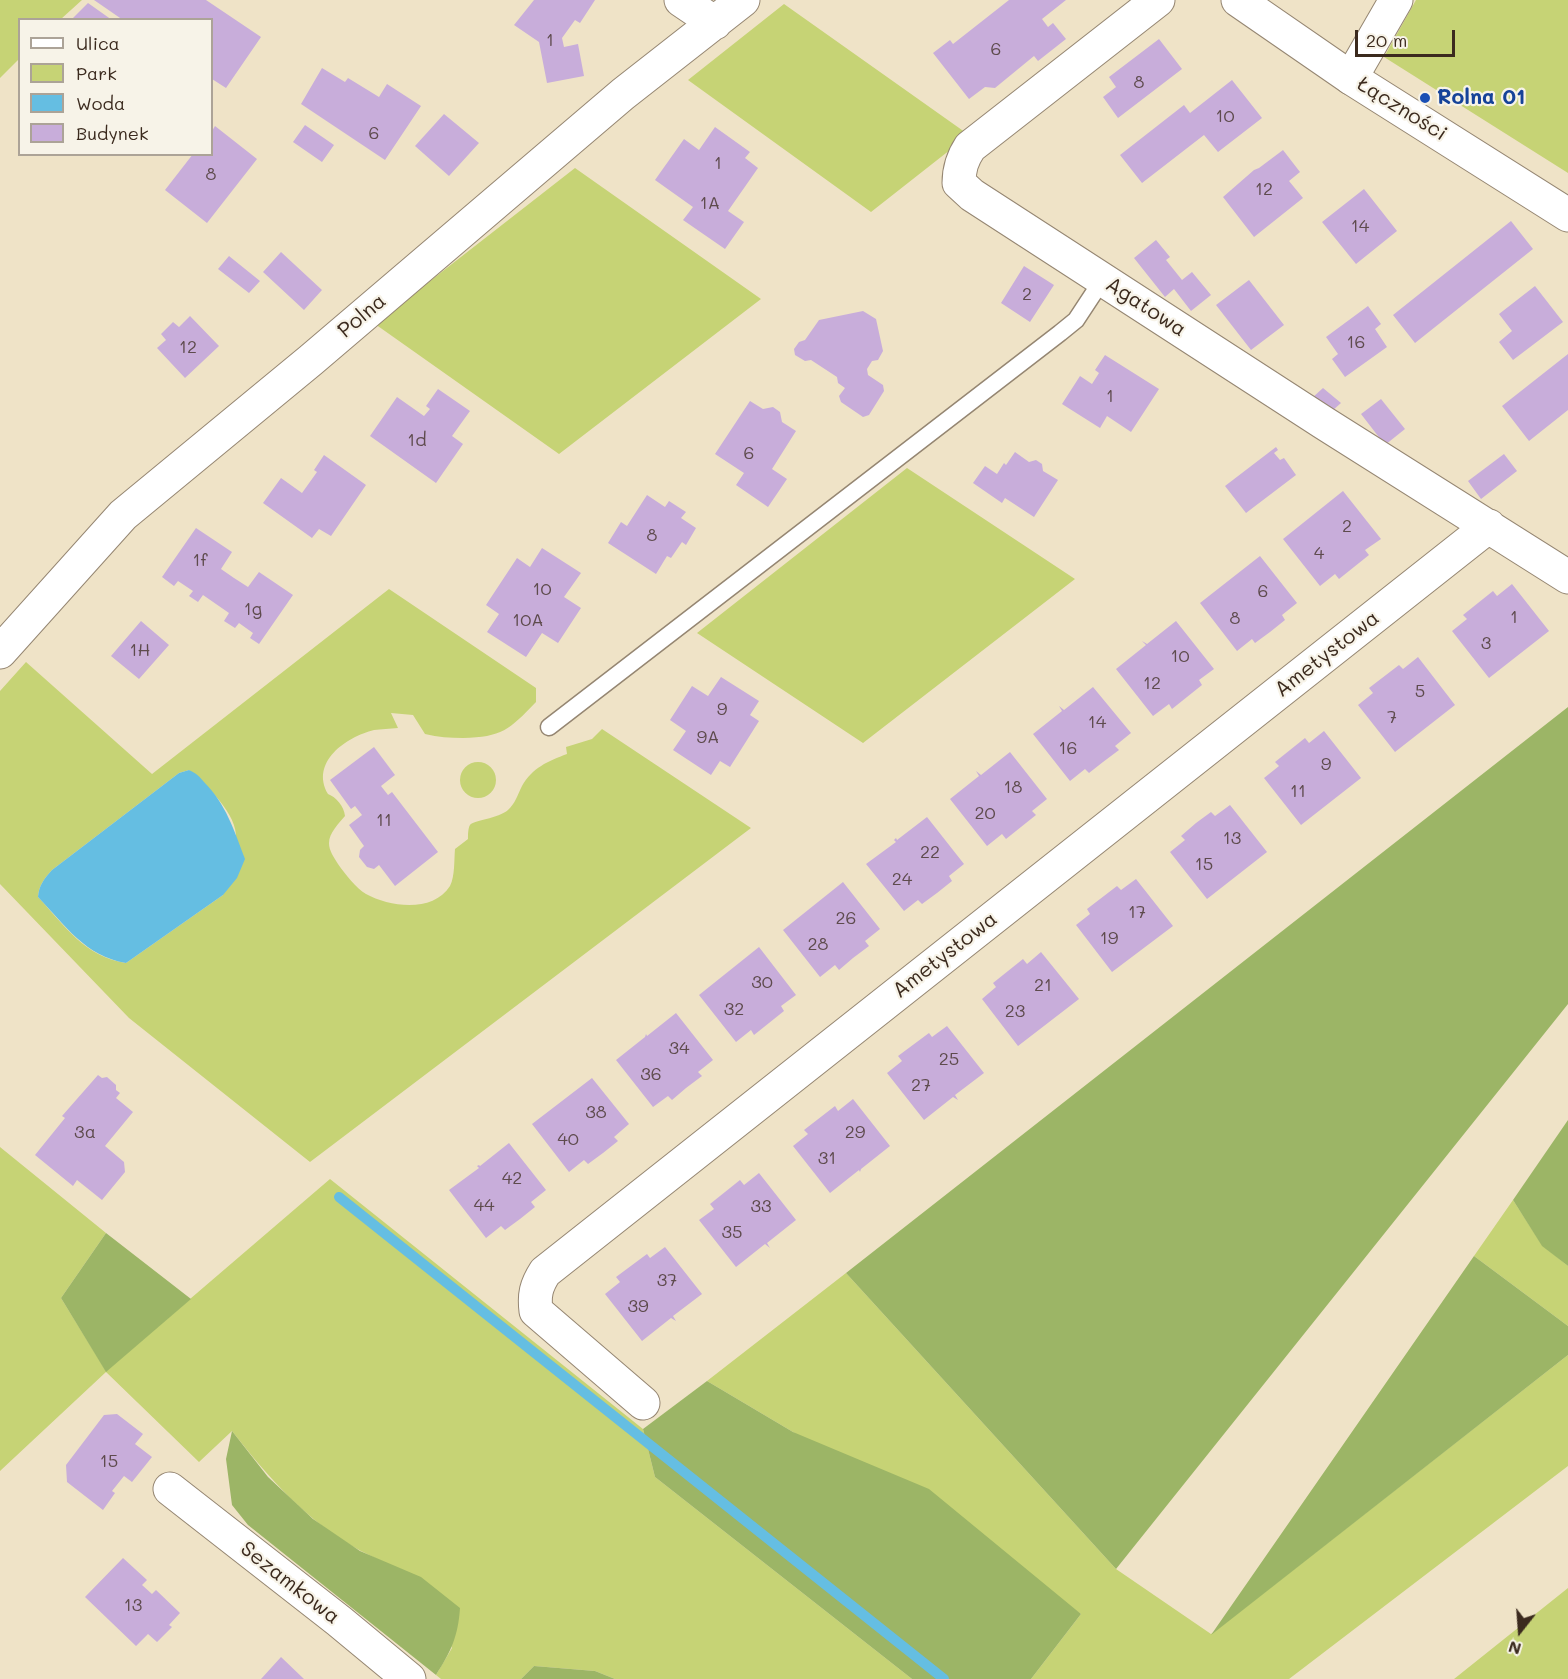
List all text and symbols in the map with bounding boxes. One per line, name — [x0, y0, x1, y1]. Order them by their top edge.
legend — [18, 18, 213, 156]
scale bar — [1358, 18, 1458, 56]
text: 20 m — [1366, 28, 1407, 52]
house number: 1 — [546, 29, 554, 51]
text: Ulica — [76, 31, 120, 55]
house number: 6 — [991, 38, 1001, 60]
text: Park — [76, 61, 117, 85]
house number: 8 — [1134, 71, 1144, 93]
street label: Łączności — [1352, 71, 1452, 147]
place label: Rolna 01 — [1437, 85, 1525, 111]
text: Woda — [76, 91, 125, 115]
marker: Rolna 01 — [1418, 91, 1432, 105]
house number: 10 — [1215, 105, 1235, 127]
text: Budynek — [76, 121, 149, 145]
house number: 6 — [369, 122, 379, 144]
house number: 1 — [714, 152, 722, 174]
house number: 8 — [206, 163, 216, 185]
house number: 12 — [1255, 178, 1273, 200]
house number: 1A — [700, 192, 720, 214]
house number: 14 — [1351, 215, 1369, 237]
street label: Agatowa — [1101, 272, 1191, 342]
house number: 2 — [1022, 283, 1032, 305]
street label: Polna — [333, 289, 391, 343]
house number: 16 — [1347, 331, 1365, 353]
house number: 12 — [179, 336, 197, 358]
house number: 1 — [1106, 385, 1114, 407]
house number: 1d — [407, 429, 427, 451]
house number: 6 — [744, 442, 754, 464]
house number: 2 — [1342, 515, 1352, 537]
house number: 8 — [647, 524, 657, 546]
house number: 4 — [1314, 542, 1324, 564]
house number: 1f — [192, 549, 208, 571]
house number: 10 — [532, 578, 552, 600]
house number: 6 — [1258, 580, 1268, 602]
house number: 1g — [244, 598, 262, 620]
street label: Ametystowa — [1270, 605, 1384, 703]
house number: 1 — [1510, 606, 1518, 628]
house number: 8 — [1230, 607, 1240, 629]
house number: 10A — [512, 609, 544, 631]
house number: 3 — [1481, 632, 1491, 654]
house number: 1H — [130, 639, 150, 661]
house number: 10 — [1170, 645, 1190, 667]
house number: 12 — [1143, 672, 1161, 694]
house number: 5 — [1415, 680, 1425, 702]
house number: 9 — [717, 698, 727, 720]
house number: 7 — [1387, 706, 1397, 728]
house number: 14 — [1088, 711, 1106, 733]
house number: 9A — [696, 726, 720, 748]
house number: 16 — [1059, 737, 1077, 759]
house number: 9 — [1321, 753, 1331, 775]
house number: 18 — [1004, 776, 1022, 798]
house number: 11 — [1290, 780, 1306, 802]
house number: 20 — [974, 802, 996, 824]
house number: 11 — [376, 809, 392, 831]
house number: 13 — [1223, 827, 1241, 849]
house number: 22 — [920, 841, 940, 863]
house number: 15 — [1195, 853, 1213, 875]
house number: 24 — [892, 868, 912, 890]
house number: 17 — [1128, 901, 1146, 923]
street label: Ametystowa — [888, 906, 1002, 1004]
house number: 26 — [836, 907, 856, 929]
house number: 19 — [1100, 927, 1118, 949]
house number: 28 — [808, 933, 828, 955]
house number: 30 — [751, 971, 773, 993]
house number: 21 — [1034, 974, 1052, 996]
house number: 32 — [724, 998, 744, 1020]
house number: 23 — [1005, 1000, 1025, 1022]
house number: 34 — [668, 1037, 690, 1059]
house number: 25 — [939, 1048, 959, 1070]
house number: 36 — [640, 1063, 662, 1085]
house number: 27 — [911, 1074, 931, 1096]
house number: 38 — [585, 1101, 607, 1123]
house number: 3a — [74, 1121, 96, 1143]
house number: 29 — [845, 1121, 865, 1143]
house number: 40 — [557, 1128, 579, 1150]
house number: 31 — [818, 1147, 836, 1169]
house number: 42 — [502, 1167, 522, 1189]
house number: 44 — [473, 1194, 495, 1216]
house number: 33 — [750, 1195, 772, 1217]
house number: 35 — [721, 1221, 743, 1243]
house number: 37 — [657, 1269, 677, 1291]
house number: 39 — [627, 1295, 649, 1317]
house number: 15 — [100, 1450, 118, 1472]
street label: Sezamkowa — [235, 1536, 345, 1630]
house number: 13 — [124, 1594, 142, 1616]
north arrow — [1490, 1601, 1550, 1661]
text: N — [1506, 1637, 1523, 1661]

